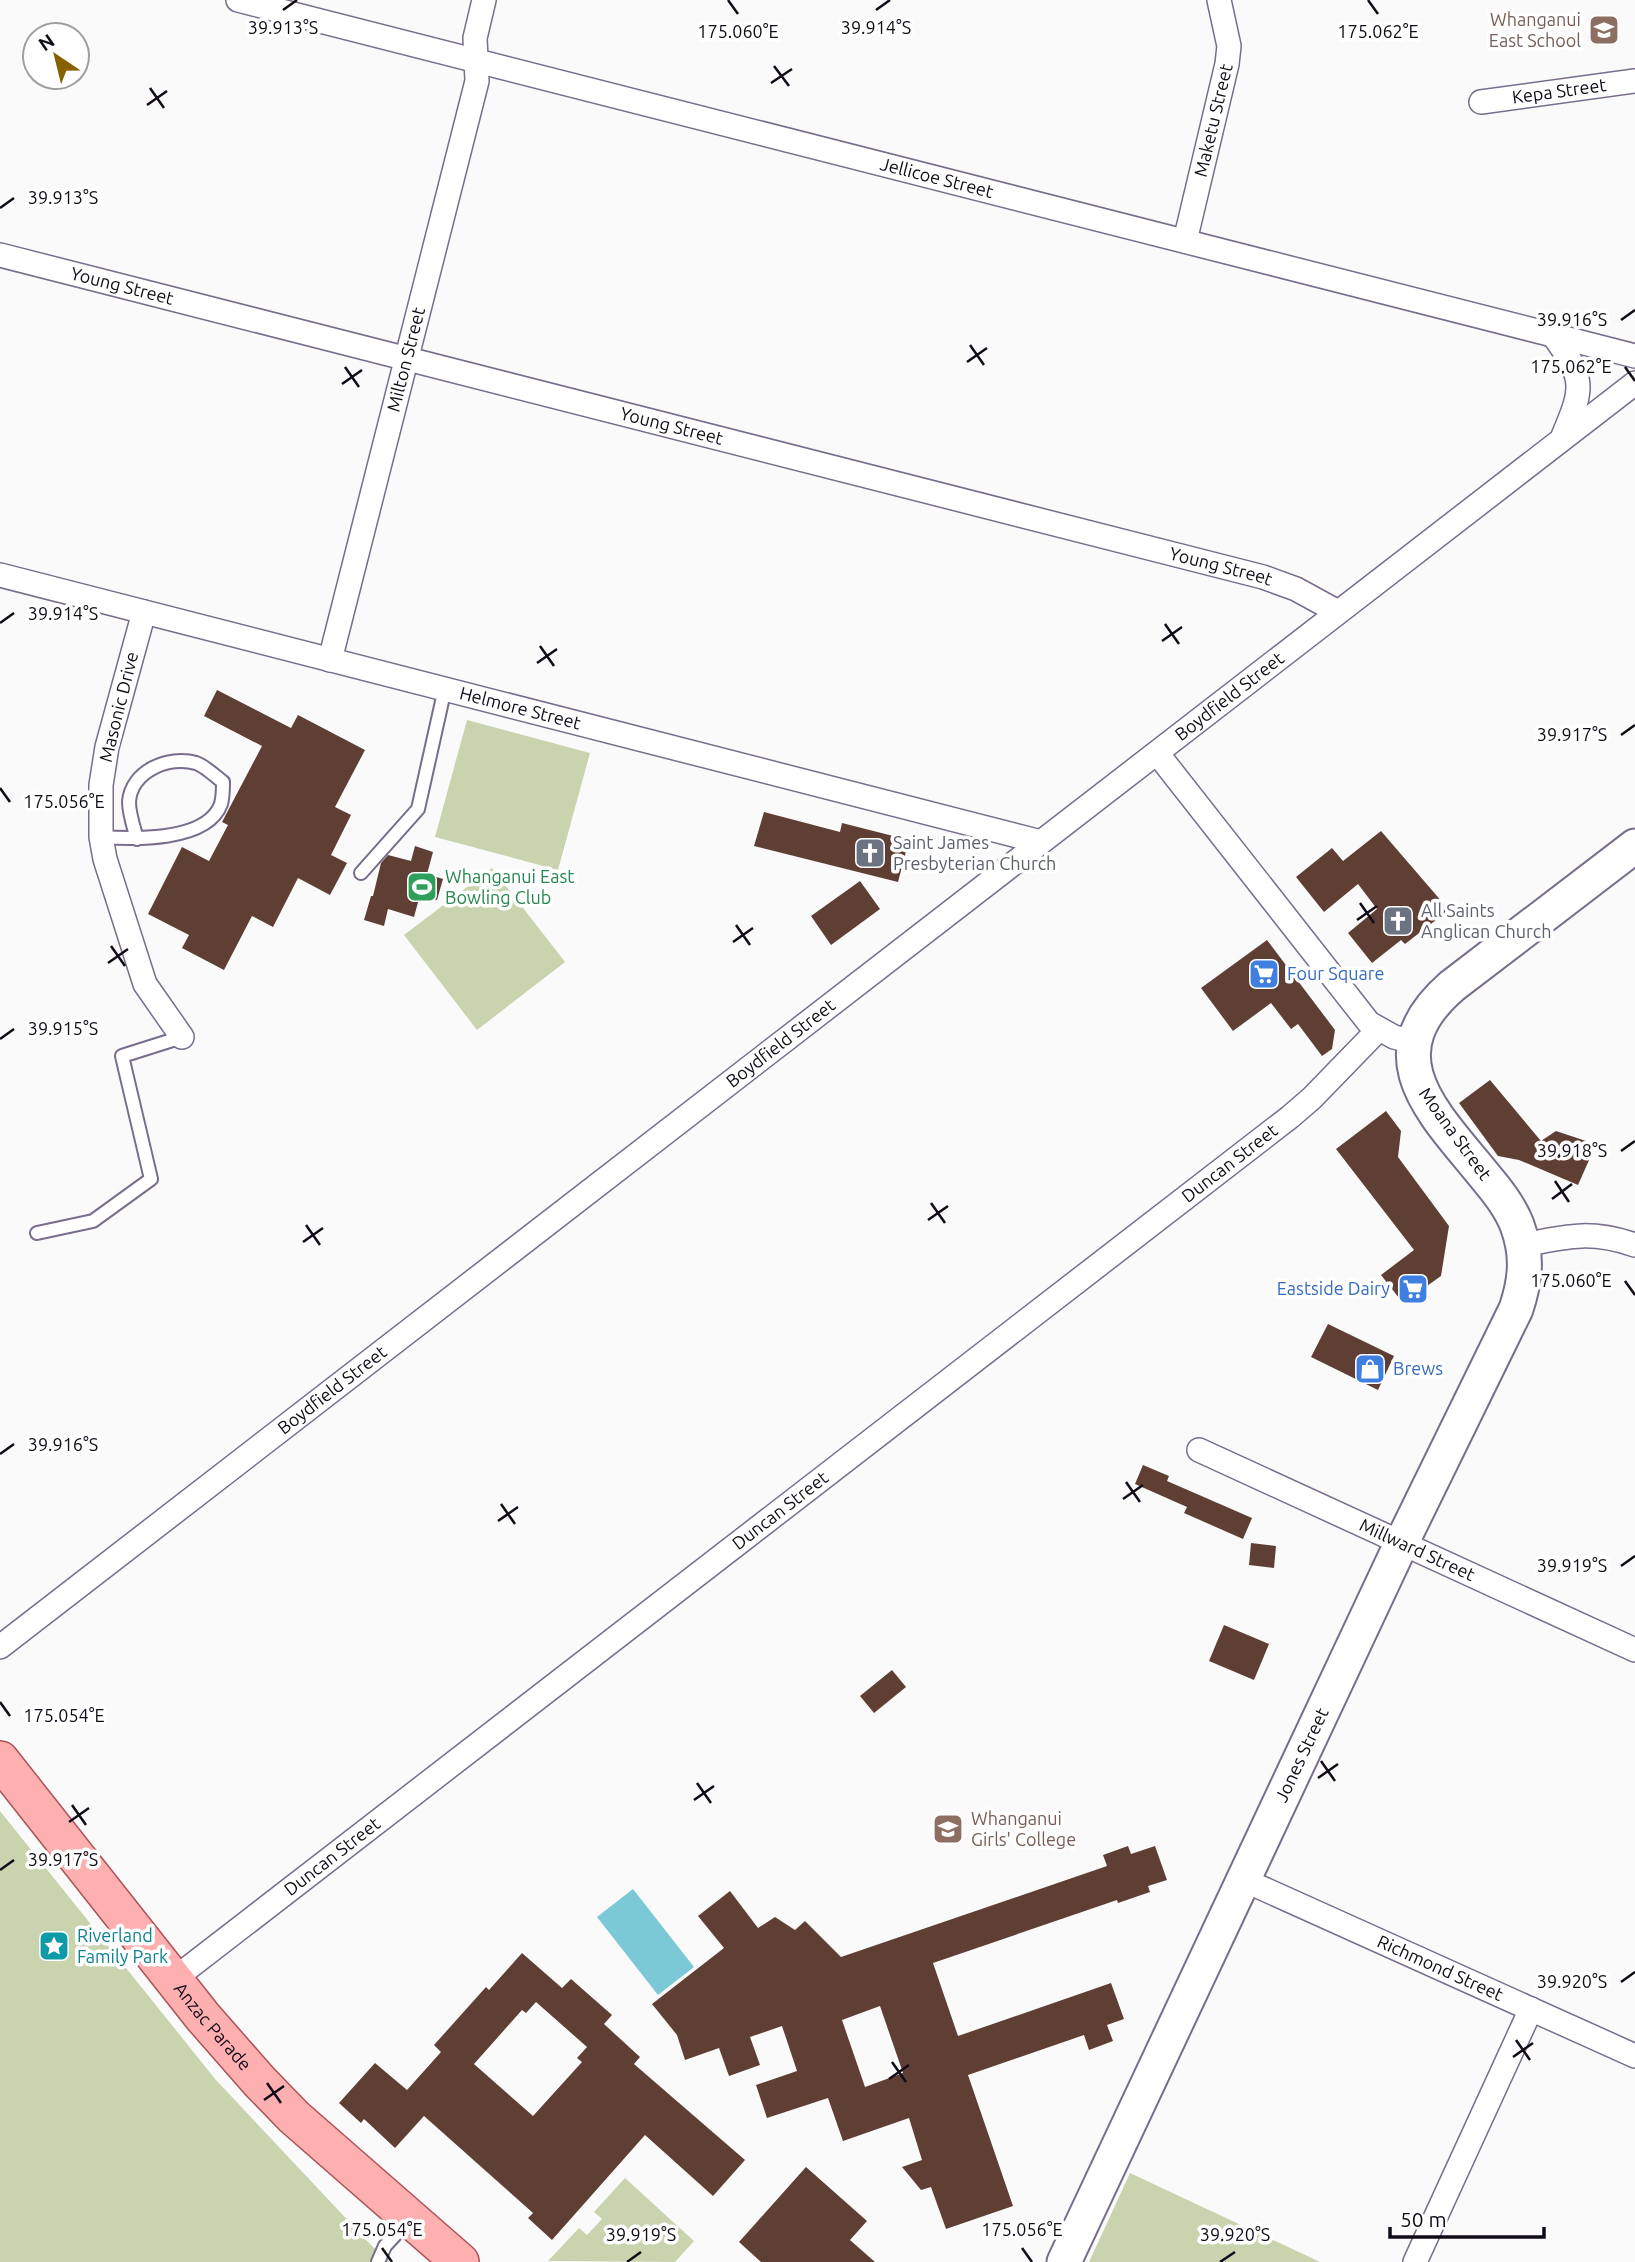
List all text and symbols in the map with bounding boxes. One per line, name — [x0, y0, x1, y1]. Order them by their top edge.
place label: Whanganui East School — [1489, 9, 1581, 50]
school or university icon: Whanganui East School — [1587, 13, 1621, 47]
text: 39.913°S — [248, 17, 318, 37]
text: 39.914°S — [841, 17, 911, 37]
north arrow — [21, 21, 91, 91]
text: 175.060°E — [697, 21, 779, 41]
text: 175.062°E — [1337, 21, 1419, 41]
text: N — [34, 29, 58, 55]
street label: Maketu Street — [1190, 62, 1236, 179]
street label: Kepa Street — [1511, 74, 1607, 107]
street label: Jellicoe Street — [878, 153, 996, 201]
text: 39.913°S — [28, 187, 98, 207]
street label: Young Street — [69, 262, 176, 308]
street label: Milton Street — [382, 305, 428, 414]
text: 39.916°S — [1537, 309, 1607, 329]
text: 175.062°E — [1530, 356, 1612, 376]
street label: Young Street — [618, 403, 725, 448]
street label: Young Street — [1168, 543, 1276, 589]
text: 39.914°S — [28, 603, 98, 623]
street label: Boydfield Street — [1171, 647, 1287, 744]
street label: Masonic Drive — [95, 650, 141, 764]
street label: Helmore Street — [458, 682, 583, 733]
text: 39.917°S — [1537, 724, 1607, 744]
text: 175.056°E — [23, 791, 105, 811]
place label: Saint James Presbyterian Church — [893, 832, 1056, 873]
church icon: Saint James Presbyterian Church — [853, 836, 887, 870]
place label: Whanganui East Bowling Club — [445, 866, 574, 907]
sports icon: Whanganui East Bowling Club — [405, 870, 439, 904]
place label: All Saints Anglican Church — [1421, 900, 1551, 941]
church icon: All Saints Anglican Church — [1381, 904, 1415, 938]
supermarket icon: Four Square — [1247, 957, 1281, 991]
place label: Four Square — [1287, 963, 1384, 983]
street label: Boydfield Street — [722, 994, 839, 1091]
text: 39.915°S — [28, 1018, 98, 1038]
street label: Moana Street — [1416, 1083, 1496, 1184]
street label: Duncan Street — [1177, 1120, 1281, 1206]
text: 39.918°S — [1537, 1140, 1607, 1160]
text: 175.060°E — [1530, 1270, 1612, 1290]
supermarket icon: Eastside Dairy — [1396, 1272, 1430, 1306]
place label: Eastside Dairy — [1277, 1278, 1390, 1298]
street label: Boydfield Street — [273, 1341, 390, 1438]
shop icon: Brews — [1353, 1352, 1387, 1386]
place label: Brews — [1393, 1358, 1443, 1378]
text: 39.916°S — [28, 1434, 98, 1454]
street label: Duncan Street — [728, 1467, 831, 1553]
street label: Millward Street — [1357, 1514, 1478, 1584]
text: 39.919°S — [1537, 1555, 1607, 1575]
street label: Jones Street — [1270, 1704, 1332, 1805]
text: 175.054°E — [23, 1705, 105, 1725]
place label: Whanganui Girls' College — [971, 1808, 1076, 1849]
school or university icon: Whanganui Girls' College — [931, 1812, 965, 1846]
street label: Duncan Street — [280, 1813, 384, 1899]
text: 39.917°S — [28, 1849, 98, 1869]
place label: Riverland Family Park — [77, 1925, 168, 1966]
place icon: Riverland Family Park — [37, 1929, 71, 1963]
street label: Richmond Street — [1375, 1930, 1506, 2004]
text: 39.920°S — [1537, 1971, 1607, 1991]
street label: Anzac Parade — [171, 1978, 256, 2074]
scale bar — [1390, 2196, 1544, 2240]
text: 50 m — [1400, 2207, 1447, 2231]
text: 175.054°E — [341, 2219, 423, 2239]
text: 175.056°E — [981, 2219, 1063, 2239]
text: 39.919°S — [606, 2224, 676, 2244]
text: 39.920°S — [1200, 2224, 1270, 2244]

